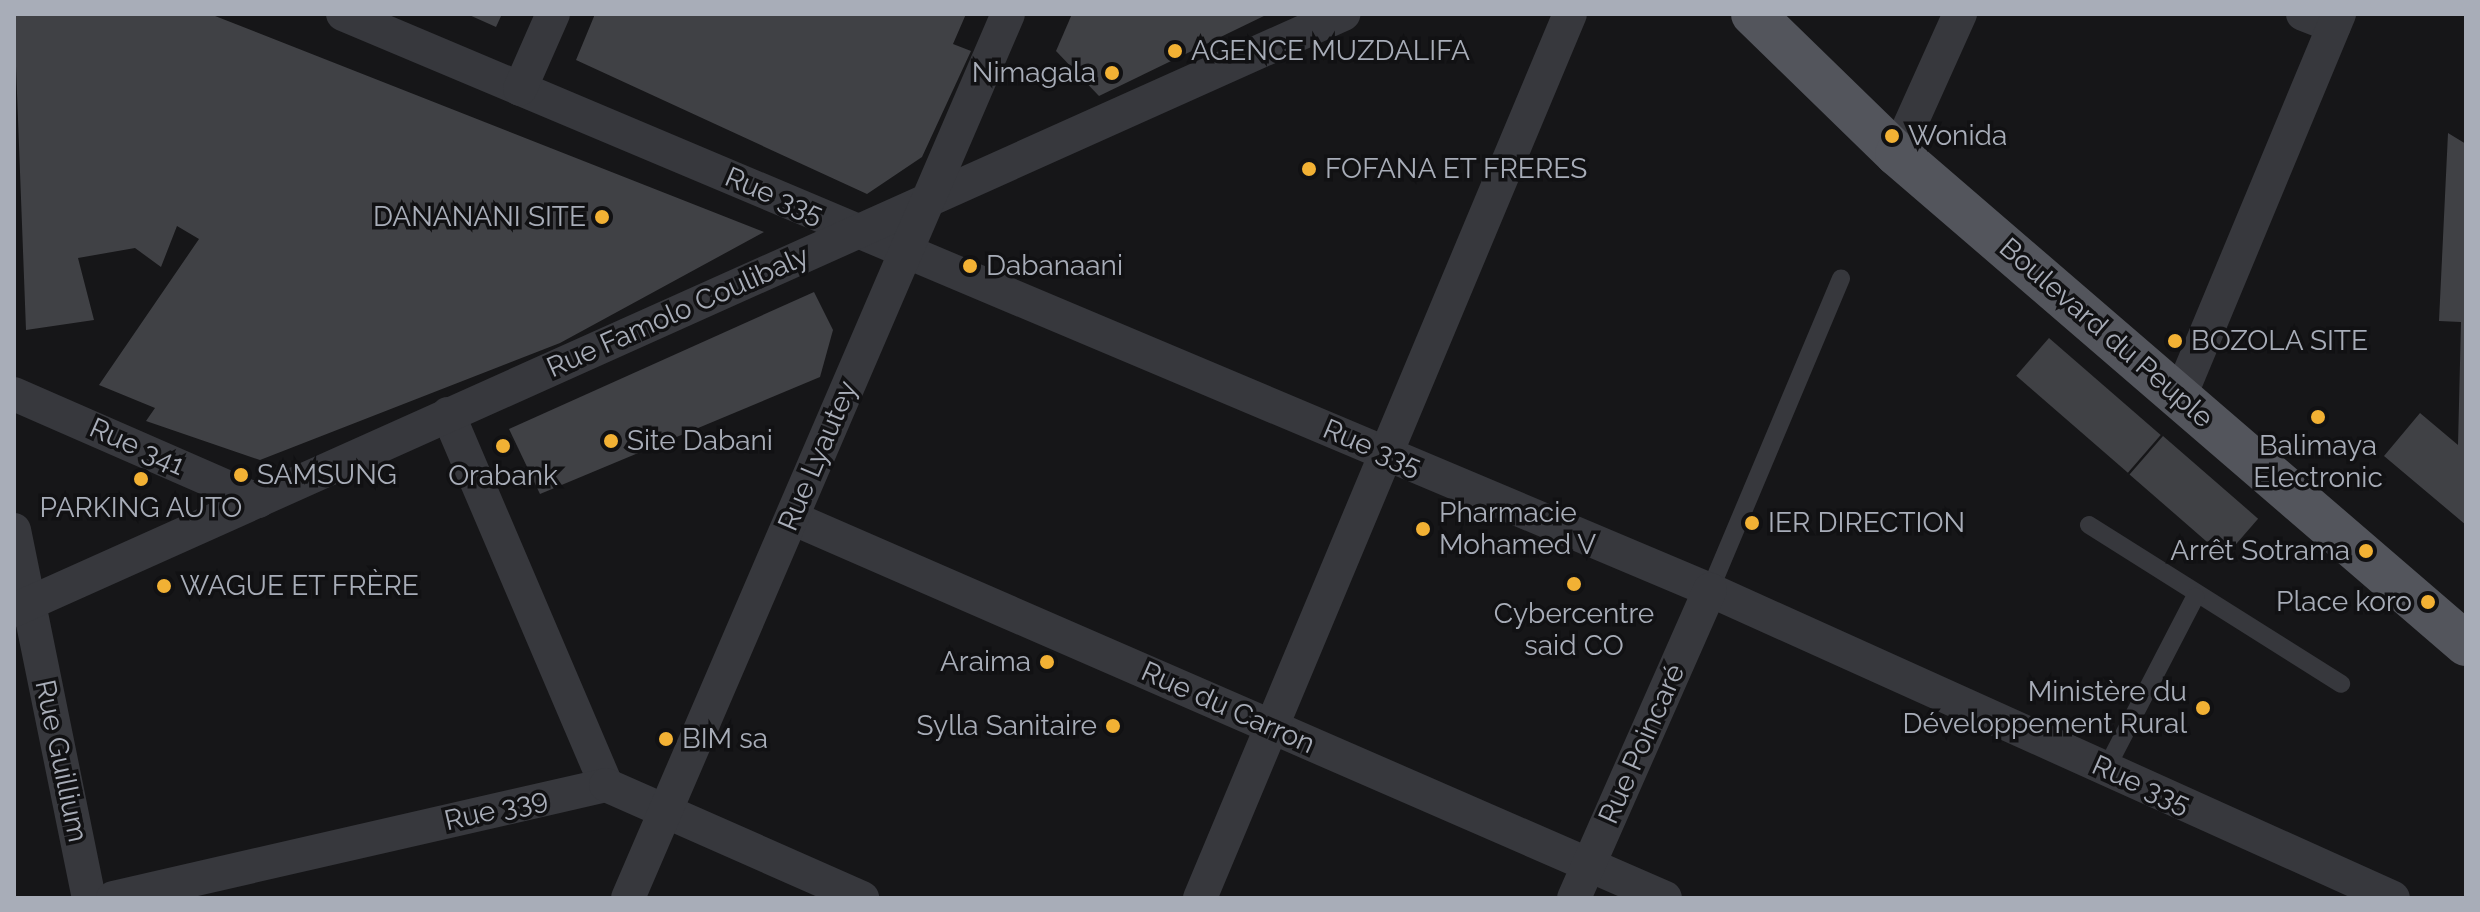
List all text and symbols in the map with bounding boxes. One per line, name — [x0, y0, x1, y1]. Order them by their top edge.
place label: AGENCE MUZDALIFA — [1191, 34, 1470, 68]
marker: AGENCE MUZDALIFA — [1166, 42, 1184, 60]
place label: Nimagala — [972, 56, 1096, 90]
marker: Nimagala — [1103, 64, 1121, 82]
place label: Wonida — [1908, 119, 2007, 153]
marker: Wonida — [1883, 127, 1901, 145]
place label: FOFANA ET FRERES — [1325, 152, 1589, 186]
street label: Rue 335 — [720, 160, 828, 232]
marker: FOFANA ET FRERES — [1300, 160, 1318, 178]
place label: DANANANI SITE — [373, 200, 586, 234]
marker: DANANANI SITE — [593, 208, 611, 226]
street label: Boulevard du Peuple — [1992, 231, 2220, 435]
street label: Rue Famolo Coulibaly — [542, 239, 814, 385]
place label: Dabanaani — [986, 249, 1123, 283]
marker: Dabanaani — [961, 257, 979, 275]
place label: BOZOLA SITE — [2191, 324, 2369, 358]
marker: BOZOLA SITE — [2166, 332, 2184, 350]
street label: Rue Lyautey — [771, 376, 865, 536]
marker: Balimaya Electronic — [2309, 408, 2327, 426]
street label: Rue 341 — [84, 411, 190, 483]
street label: Rue 335 — [1318, 412, 1426, 484]
place label: Site Dabani — [627, 424, 773, 458]
place label: Balimaya Electronic — [2253, 429, 2383, 495]
marker: Site Dabani — [602, 432, 620, 450]
marker: Orabank — [494, 437, 512, 455]
place label: SAMSUNG — [257, 458, 397, 492]
place label: Orabank — [448, 459, 558, 493]
marker: SAMSUNG — [232, 466, 250, 484]
marker: PARKING AUTO — [132, 470, 150, 488]
place label: PARKING AUTO — [39, 491, 243, 525]
place label: Pharmacie Mohamed V — [1439, 496, 1597, 562]
place label: IER DIRECTION — [1768, 506, 1965, 540]
marker: IER DIRECTION — [1743, 514, 1761, 532]
marker: Pharmacie Mohamed V — [1414, 520, 1432, 538]
place label: Arrêt Sotrama — [2170, 534, 2350, 568]
marker: Arrêt Sotrama — [2357, 542, 2375, 560]
place label: WAGUE ET FRÈRE — [180, 569, 420, 603]
marker: Cybercentre said CO — [1565, 575, 1583, 593]
marker: WAGUE ET FRÈRE — [155, 577, 173, 595]
place label: Place koro — [2276, 585, 2412, 619]
marker: Place koro — [2419, 593, 2437, 611]
place label: Cybercentre said CO — [1494, 597, 1654, 663]
place label: Araima — [940, 645, 1031, 679]
marker: Araima — [1038, 653, 1056, 671]
street label: Rue du Carron — [1136, 655, 1320, 761]
street label: Rue Poincaré — [1592, 659, 1692, 829]
place label: Ministère du Développement Rural — [1903, 675, 2187, 741]
street label: Rue Guillium — [27, 677, 95, 845]
marker: Ministère du Développement Rural — [2194, 699, 2212, 717]
place label: Sylla Sanitaire — [916, 709, 1097, 743]
marker: Sylla Sanitaire — [1104, 717, 1122, 735]
place label: BIM sa — [682, 722, 768, 756]
marker: BIM sa — [657, 730, 675, 748]
street label: Rue 335 — [2087, 749, 2195, 821]
street label: Rue 339 — [441, 782, 551, 838]

